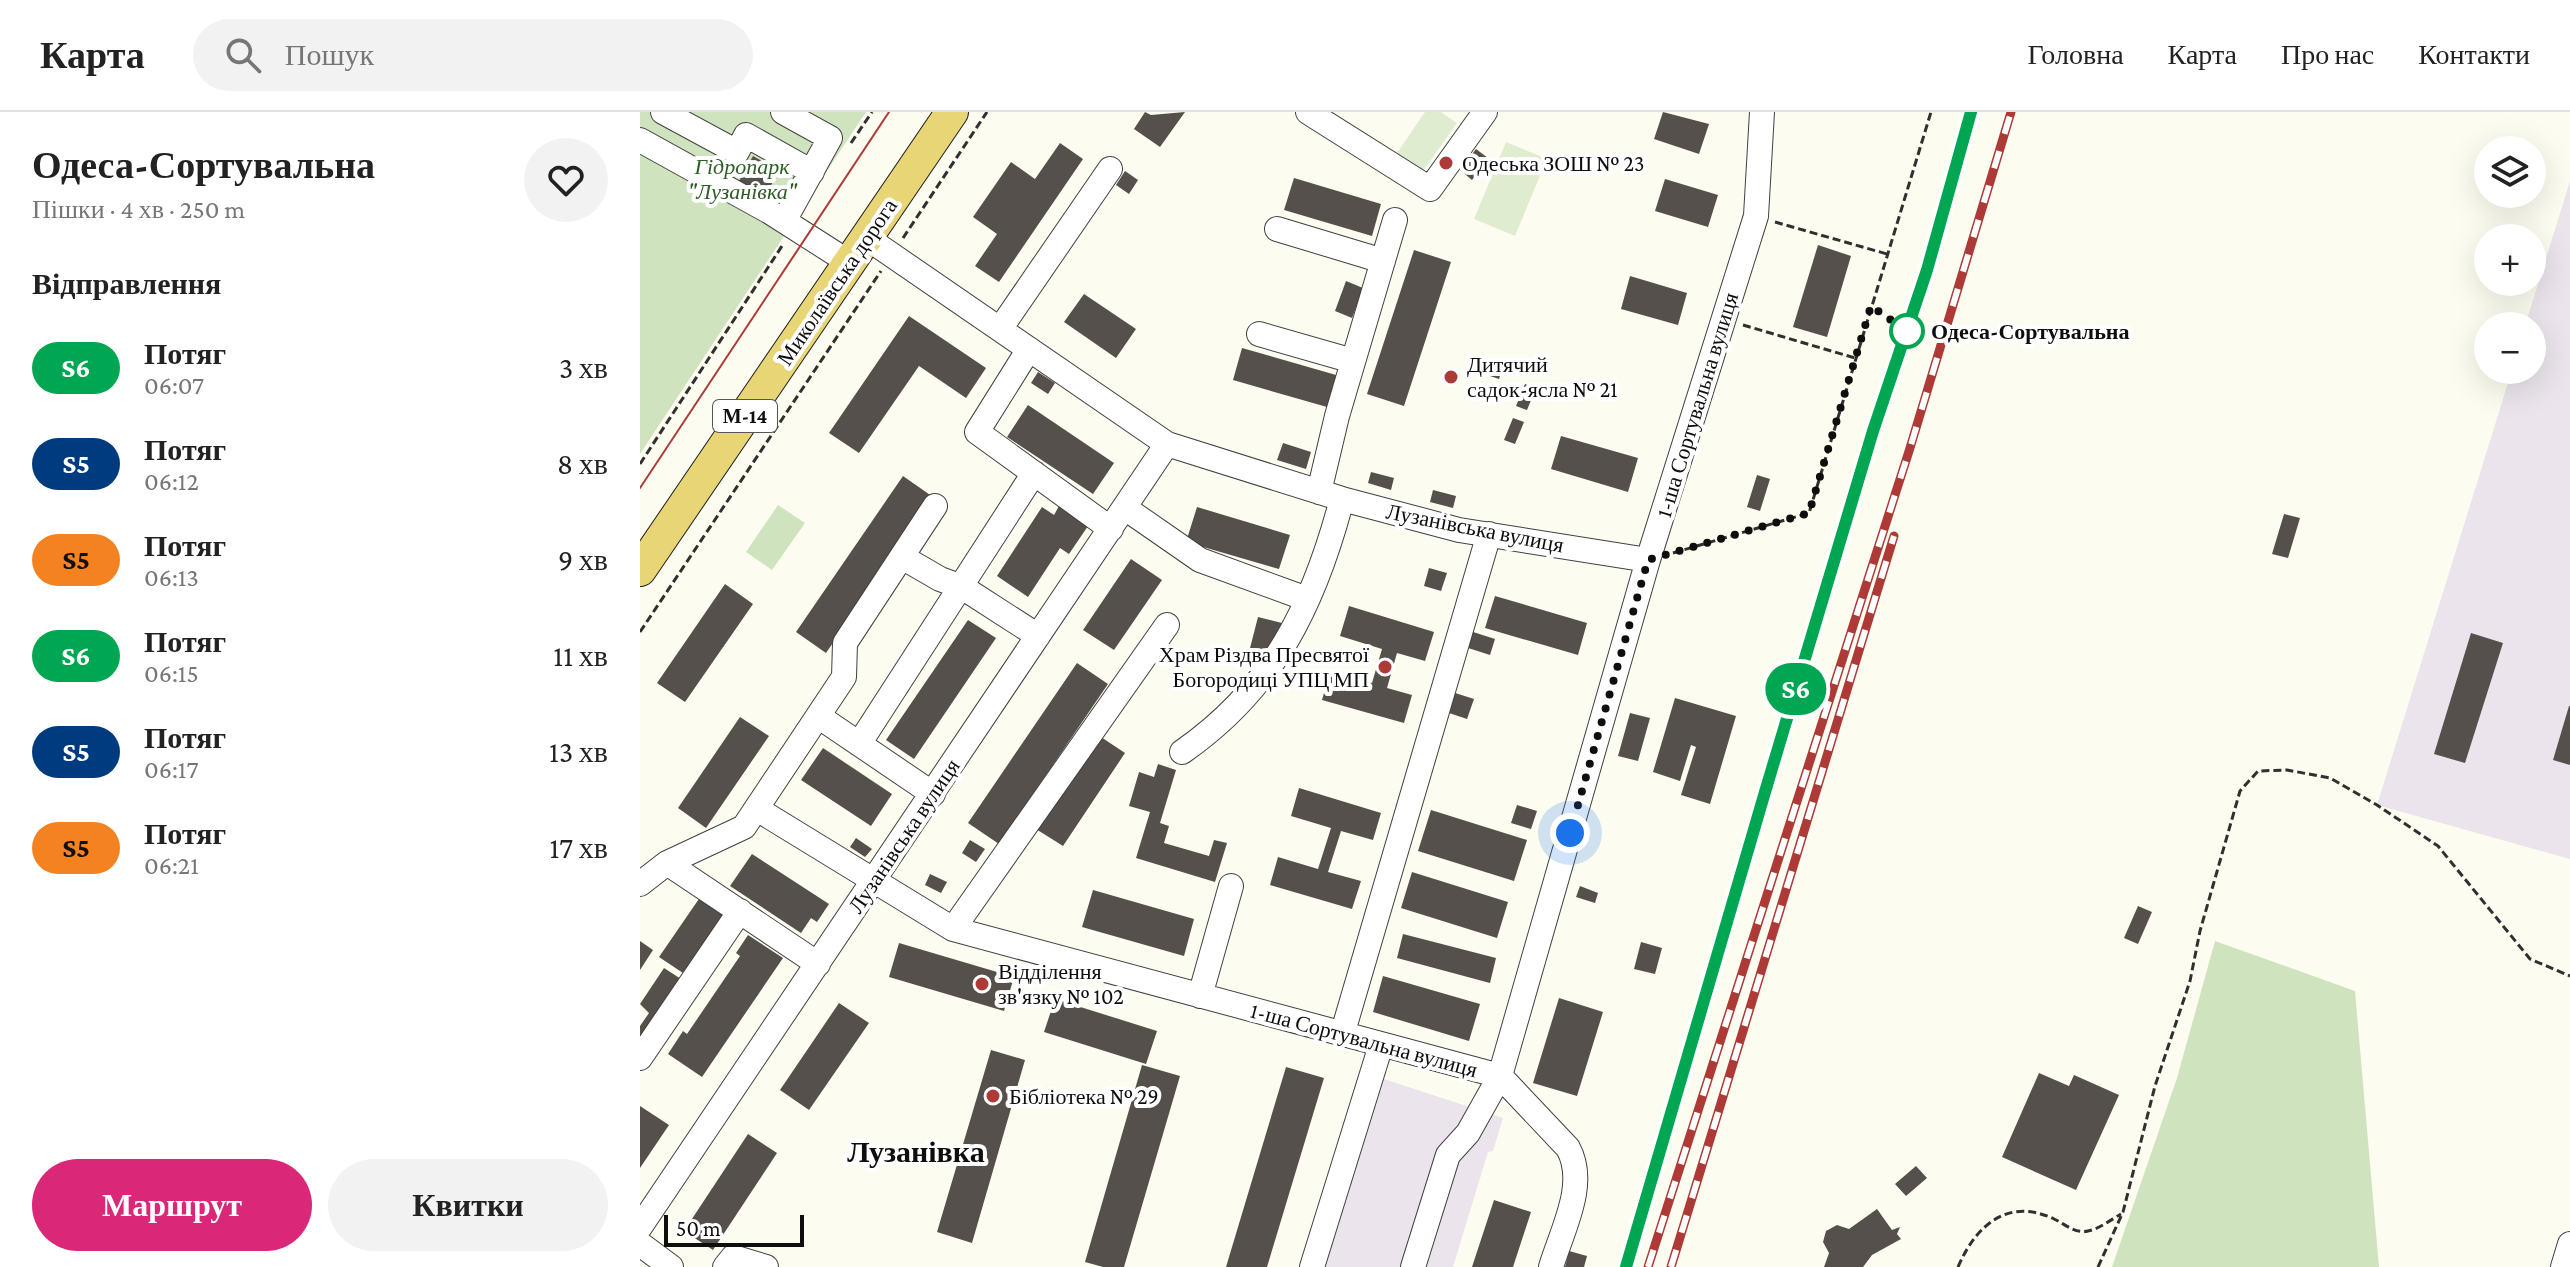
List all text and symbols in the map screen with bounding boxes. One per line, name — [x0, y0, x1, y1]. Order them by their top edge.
search box — [193, 19, 753, 91]
icon: search — [221, 33, 265, 77]
text: Карта — [40, 34, 145, 76]
text: Пошук — [285, 38, 374, 71]
text: Головна — [2028, 39, 2124, 70]
text: Карта — [2168, 39, 2237, 70]
text: Про нас — [2281, 39, 2374, 70]
text: Контакти — [2418, 39, 2530, 70]
map controls — [2474, 136, 2546, 384]
button: layers — [2474, 136, 2546, 208]
button: heart — [524, 138, 608, 222]
text: Одеса-Сортувальна — [32, 144, 375, 186]
place label: Одеська ЗОШ № 23 — [1462, 151, 1645, 176]
park label: Гідропарк "Лузанівка" — [687, 154, 798, 204]
marker: Одеська ЗОШ № 23 — [1437, 154, 1455, 172]
street label: Миколаївська дорога — [772, 194, 902, 370]
text: Пішки · 4 хв · 250 m — [32, 195, 245, 224]
button: + — [2474, 224, 2546, 296]
text: Відправлення — [32, 267, 221, 300]
street label: 1-ша Сортувальна вулиця — [1651, 290, 1743, 520]
button: − — [2474, 312, 2546, 384]
marker: Одеса-Сортувальна — [1890, 314, 1924, 348]
place label: Одеса-Сортувальна — [1931, 319, 2130, 344]
text: Потяг — [144, 337, 226, 370]
text: 3 хв — [559, 351, 608, 384]
text: S6 — [61, 352, 91, 383]
place label: Дитячий садок-ясла № 21 — [1467, 352, 1617, 402]
marker: Дитячий садок-ясла № 21 — [1442, 368, 1460, 386]
text: 06:07 — [144, 371, 204, 400]
road number: М-14 — [713, 400, 777, 432]
text: Потяг — [144, 433, 226, 466]
text: 8 хв — [557, 447, 608, 480]
text: S5 — [62, 448, 90, 479]
text: 06:12 — [144, 467, 199, 496]
street label: Лузанівська вулиця — [1384, 499, 1566, 557]
text: Потяг — [144, 529, 226, 562]
text: 9 хв — [558, 543, 608, 576]
text: S5 — [62, 544, 90, 575]
text: 06:13 — [144, 563, 199, 592]
text: Потяг — [144, 625, 226, 658]
text: 11 хв — [553, 639, 608, 672]
text: S6 — [61, 640, 91, 671]
place label: Храм Різдва Пресвятої Богородиці УПЦ МП — [1159, 642, 1370, 692]
marker: Храм Різдва Пресвятої Богородиці УПЦ МП — [1376, 658, 1394, 676]
text: 06:15 — [144, 659, 199, 688]
line badge: S6 — [1760, 663, 1832, 715]
text: S6 — [1781, 673, 1811, 704]
text: Потяг — [144, 721, 226, 754]
text: 13 хв — [549, 735, 608, 768]
text: S5 — [62, 736, 90, 767]
street label: Лузанівська вулиця — [843, 754, 965, 918]
text: 06:17 — [144, 755, 198, 784]
your location — [1550, 813, 1590, 853]
text: Потяг — [144, 817, 226, 850]
text: 17 хв — [549, 831, 608, 864]
text: S5 — [62, 832, 90, 863]
text: 06:21 — [144, 851, 199, 880]
place label: Відділення зв'язку № 102 — [998, 959, 1124, 1009]
marker: Відділення зв'язку № 102 — [973, 975, 991, 993]
street label: 1-ша Сортувальна вулиця — [1248, 998, 1480, 1082]
place label: Бібліотека № 29 — [1009, 1084, 1159, 1109]
marker: Бібліотека № 29 — [984, 1087, 1002, 1105]
district label: Лузанівка — [847, 1135, 985, 1168]
button: Маршрут — [32, 1159, 312, 1251]
button: Квитки — [328, 1159, 608, 1251]
scale bar — [664, 1211, 804, 1247]
text: 50 m — [676, 1216, 721, 1241]

